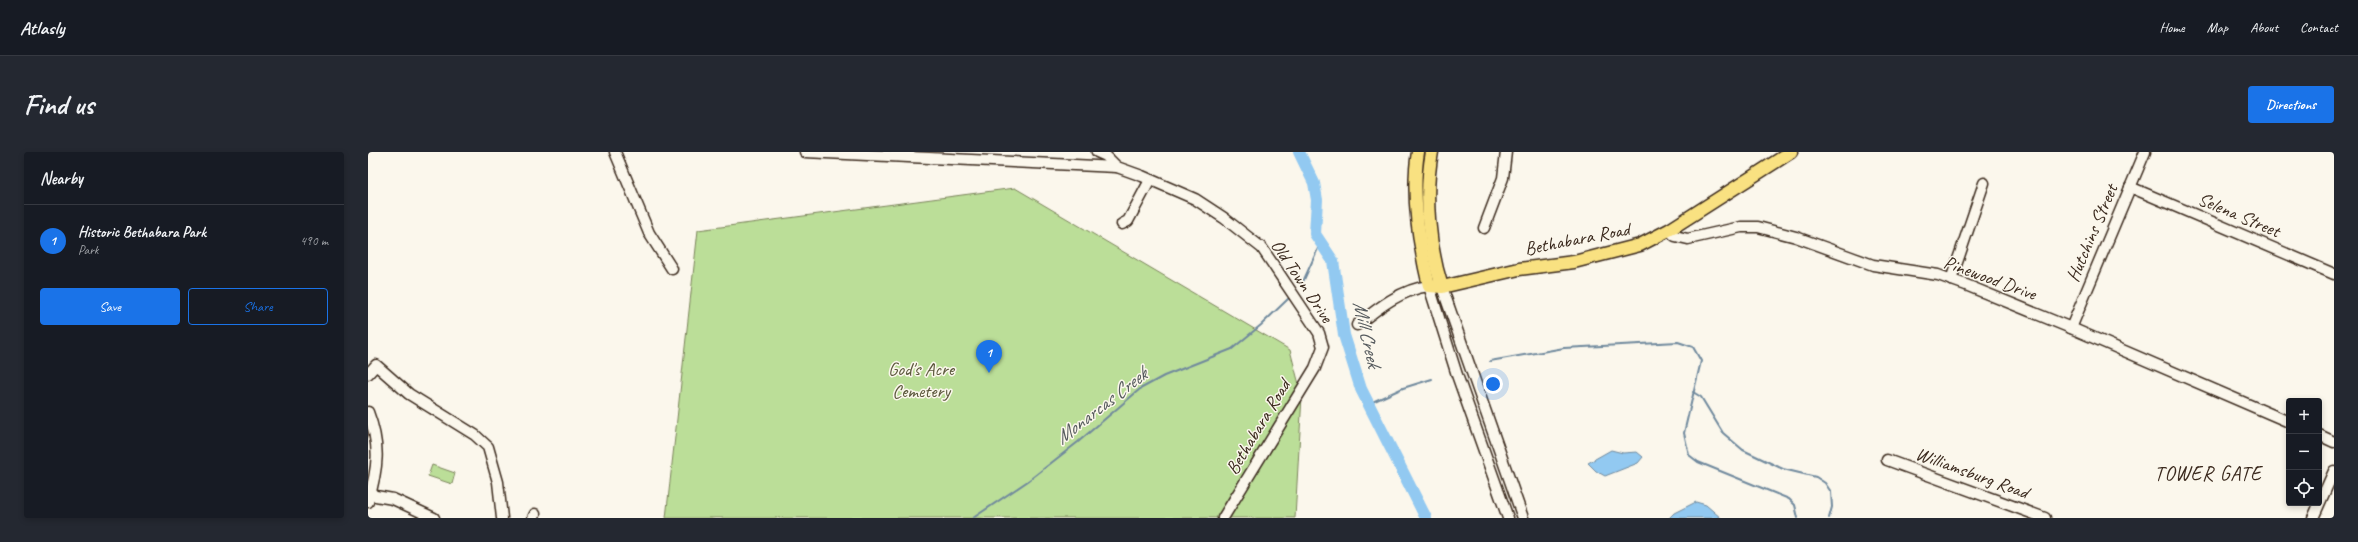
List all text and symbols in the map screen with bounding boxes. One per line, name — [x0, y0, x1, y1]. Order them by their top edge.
text: Atlasly — [20, 16, 64, 40]
text: Home — [2159, 19, 2185, 36]
text: Map — [2207, 19, 2228, 36]
text: About — [2250, 19, 2278, 36]
text: Contact — [2300, 19, 2338, 36]
button: Directions — [2248, 86, 2334, 123]
text: Find us — [24, 87, 94, 122]
text: Nearby — [40, 168, 83, 189]
street label: Hutchins Street — [2061, 179, 2124, 285]
street label: Selena Street — [2194, 187, 2285, 244]
street label: Bethabara Road — [1523, 216, 1635, 261]
text: Historic Bethabara Park — [78, 223, 206, 242]
text: 1 — [50, 233, 56, 249]
text: 490 m — [300, 233, 328, 249]
street label: Old Town Drive — [1265, 235, 1340, 329]
text: Park — [78, 242, 99, 258]
street label: Pinewood Drive — [1940, 250, 2041, 306]
button: Save — [40, 288, 180, 325]
button: Share — [188, 288, 328, 325]
water label: Mill Creek — [1347, 299, 1388, 373]
pin: 1 — [976, 340, 1002, 373]
park label: God's Acre Cemetery — [888, 357, 956, 403]
water label: Monarcas Creek — [1050, 360, 1155, 450]
street label: Bethabara Road — [1220, 372, 1297, 479]
your location — [1483, 374, 1503, 394]
map controls — [2286, 398, 2322, 506]
button: + — [2286, 398, 2322, 434]
button: − — [2286, 434, 2322, 470]
street label: Williamsburg Road — [1912, 442, 2035, 506]
district label: TOWER GATE — [2154, 461, 2263, 486]
button: locate — [2286, 470, 2322, 506]

